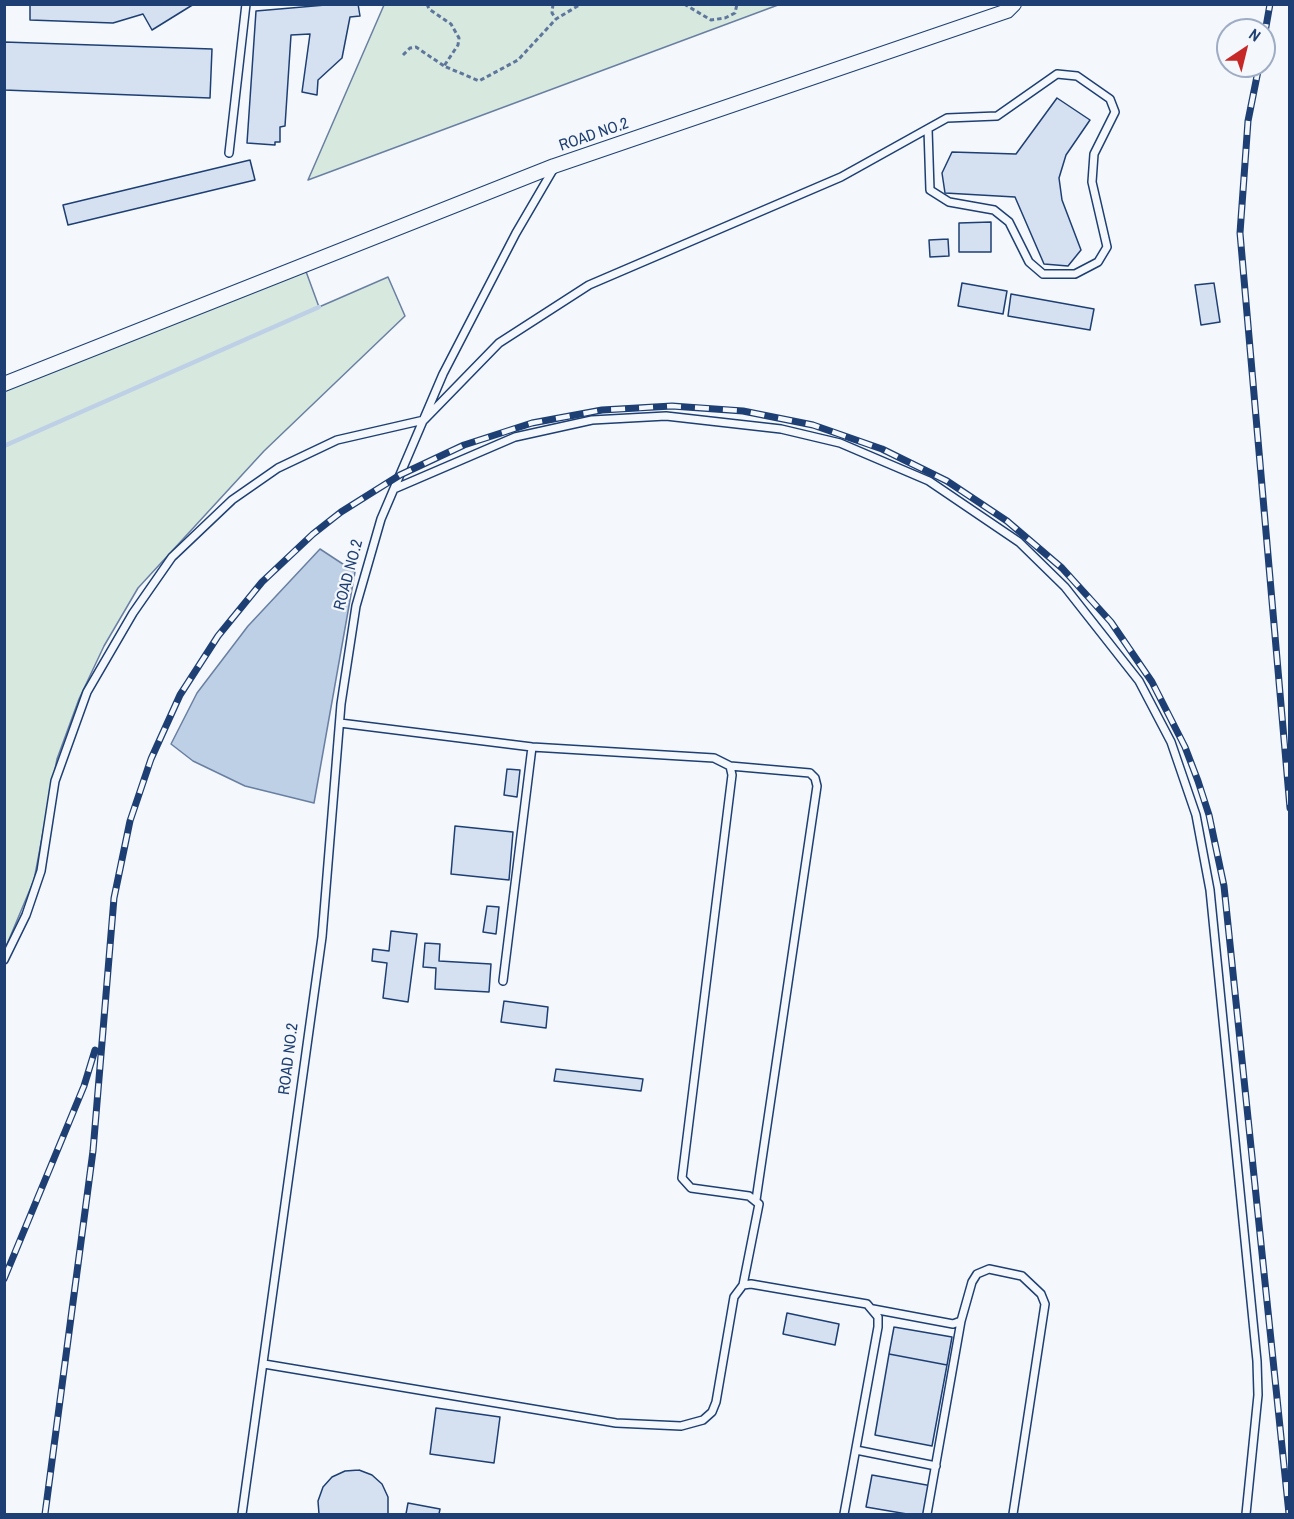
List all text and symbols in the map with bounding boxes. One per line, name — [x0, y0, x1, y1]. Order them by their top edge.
north arrow — [1216, 18, 1276, 78]
text: N — [1245, 23, 1265, 47]
street label: ROAD NO.2 — [557, 114, 631, 156]
street label: ROAD NO.2 — [330, 538, 368, 612]
street label: ROAD NO.2 — [275, 1022, 303, 1096]

